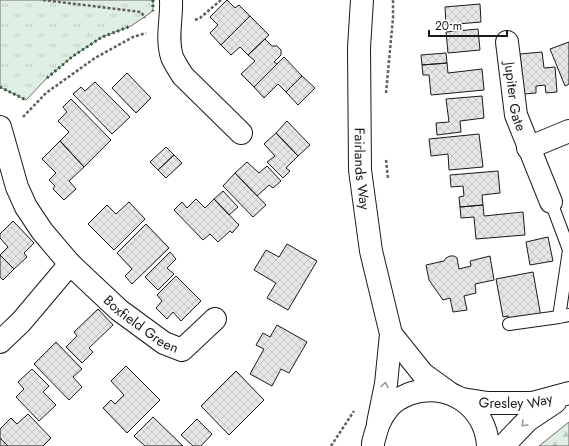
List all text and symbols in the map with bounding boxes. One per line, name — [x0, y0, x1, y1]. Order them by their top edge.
scale bar — [429, 12, 507, 38]
text: 20 m — [435, 17, 462, 35]
street label: Jupiter Gate — [499, 59, 531, 134]
street label: Fairlands Way — [350, 128, 375, 212]
street label: Boxfield Green — [99, 290, 182, 358]
one-way arrow — [381, 382, 389, 388]
street label: Gresley Way — [477, 388, 556, 414]
one-way arrow — [521, 419, 529, 427]

